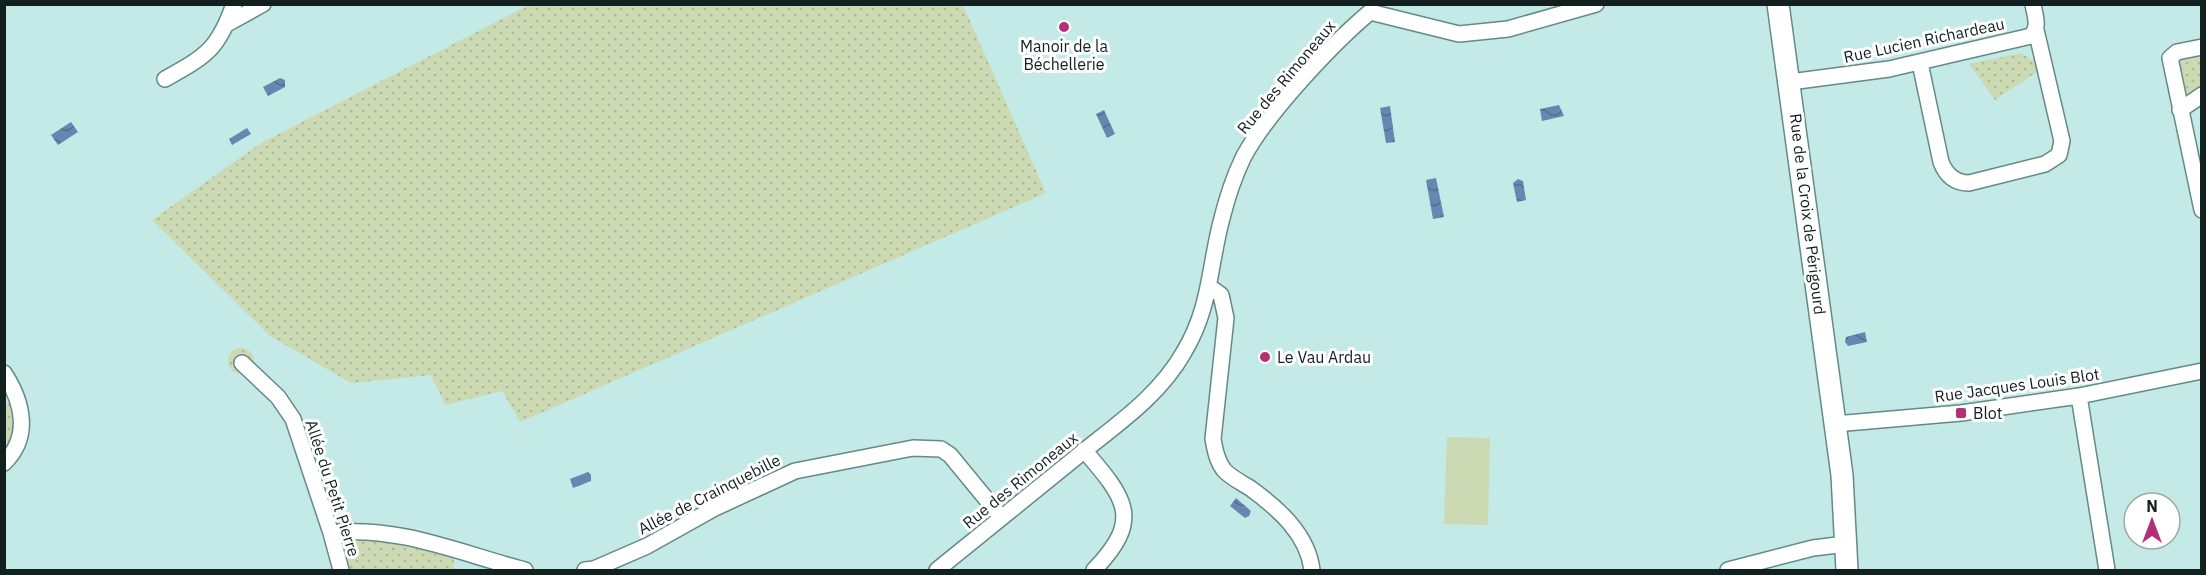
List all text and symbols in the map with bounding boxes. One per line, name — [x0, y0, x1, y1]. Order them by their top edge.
street label: Rue Lucien Richardeau — [1842, 13, 2006, 67]
street label: Rue des Rimoneaux — [1233, 16, 1339, 138]
marker: Manoir de la Béchellerie — [1057, 20, 1071, 34]
place label: Manoir de la Béchellerie — [1020, 36, 1108, 74]
street label: Rue de la Croix de Périgourd — [1786, 112, 1830, 316]
place label: Le Vau Ardau — [1277, 347, 1371, 367]
marker: Le Vau Ardau — [1258, 350, 1272, 364]
street label: Rue Jacques Louis Blot — [1933, 364, 2101, 406]
place label: Blot — [1973, 403, 2002, 423]
marker: Blot — [1954, 406, 1968, 420]
street label: Allée du Petit Pierre — [301, 417, 365, 559]
street label: Rue des Rimoneaux — [958, 427, 1082, 533]
street label: Allée de Crainquebille — [634, 449, 784, 539]
north arrow — [2122, 491, 2182, 551]
text: N — [2146, 496, 2158, 516]

